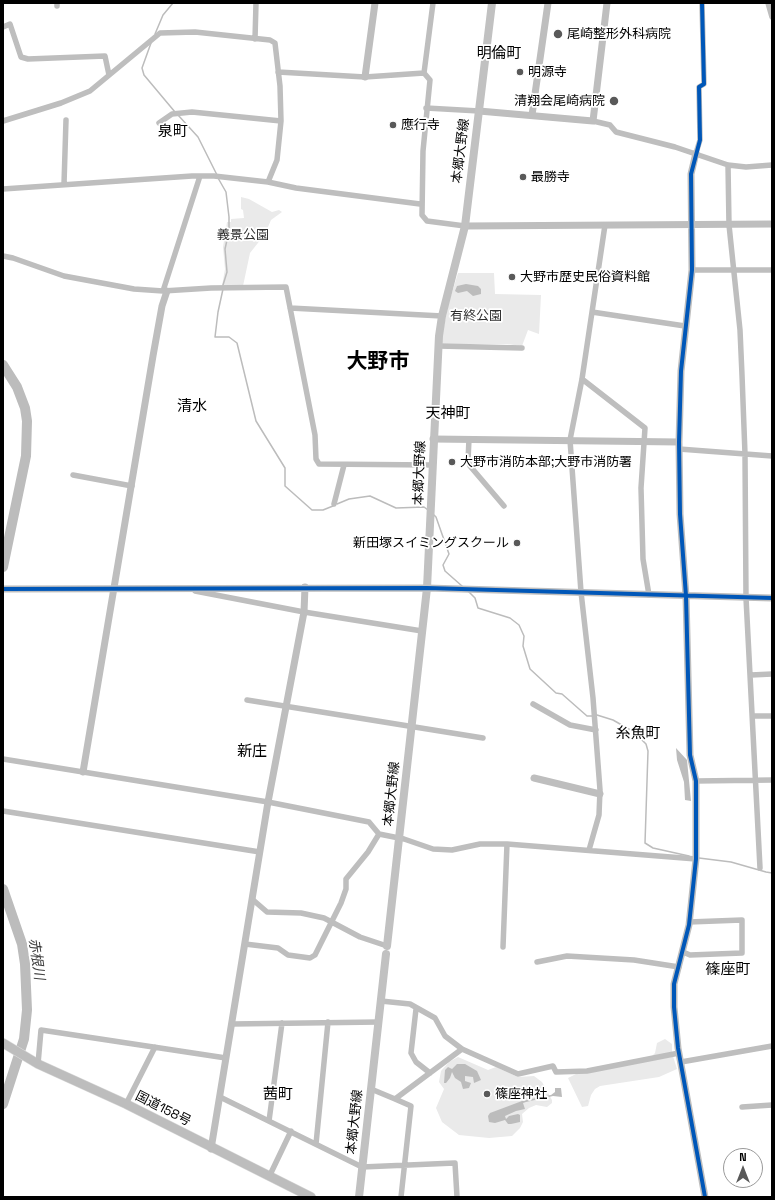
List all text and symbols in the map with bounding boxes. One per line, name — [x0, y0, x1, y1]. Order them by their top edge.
place label: 尾崎整形外科病院 — [567, 26, 671, 42]
marker: 尾崎整形外科病院 — [552, 28, 564, 40]
district label: 明倫町 — [477, 45, 521, 63]
place label: 明源寺 — [528, 64, 567, 80]
marker: 明源寺 — [515, 67, 525, 77]
place label: 清翔会尾崎病院 — [514, 93, 605, 109]
marker: 清翔会尾崎病院 — [608, 95, 620, 107]
place label: 應行寺 — [401, 117, 440, 133]
street label: 本郷大野線 — [449, 118, 473, 184]
marker: 應行寺 — [388, 120, 398, 130]
district label: 泉町 — [158, 123, 188, 141]
place label: 最勝寺 — [531, 169, 570, 185]
marker: 最勝寺 — [518, 172, 528, 182]
park label: 義景公園 — [217, 227, 269, 243]
place label: 大野市歴史民俗資料館 — [520, 269, 650, 285]
marker: 大野市歴史民俗資料館 — [507, 272, 517, 282]
park label: 有終公園 — [450, 308, 502, 324]
district label: 大野市 — [347, 349, 409, 375]
district label: 清水 — [177, 398, 207, 416]
district label: 天神町 — [426, 405, 470, 423]
street label: 本郷大野線 — [411, 440, 429, 506]
place label: 大野市消防本部;大野市消防署 — [460, 454, 632, 470]
marker: 大野市消防本部;大野市消防署 — [447, 457, 457, 467]
place label: 新田塚スイミングスクール — [353, 535, 509, 551]
marker: 新田塚スイミングスクール — [512, 538, 522, 548]
district label: 糸魚町 — [616, 725, 660, 743]
district label: 新庄 — [237, 743, 267, 761]
street label: 本郷大野線 — [381, 761, 403, 827]
water label: 赤根川 — [25, 937, 47, 981]
district label: 篠座町 — [706, 961, 750, 979]
district label: 茜町 — [263, 1086, 293, 1104]
place label: 篠座神社 — [495, 1086, 547, 1102]
street label: 国道158号 — [133, 1088, 193, 1130]
street label: 本郷大野線 — [344, 1089, 366, 1155]
marker: 篠座神社 — [482, 1089, 492, 1099]
north arrow — [723, 1148, 763, 1188]
text: N — [739, 1150, 747, 1164]

